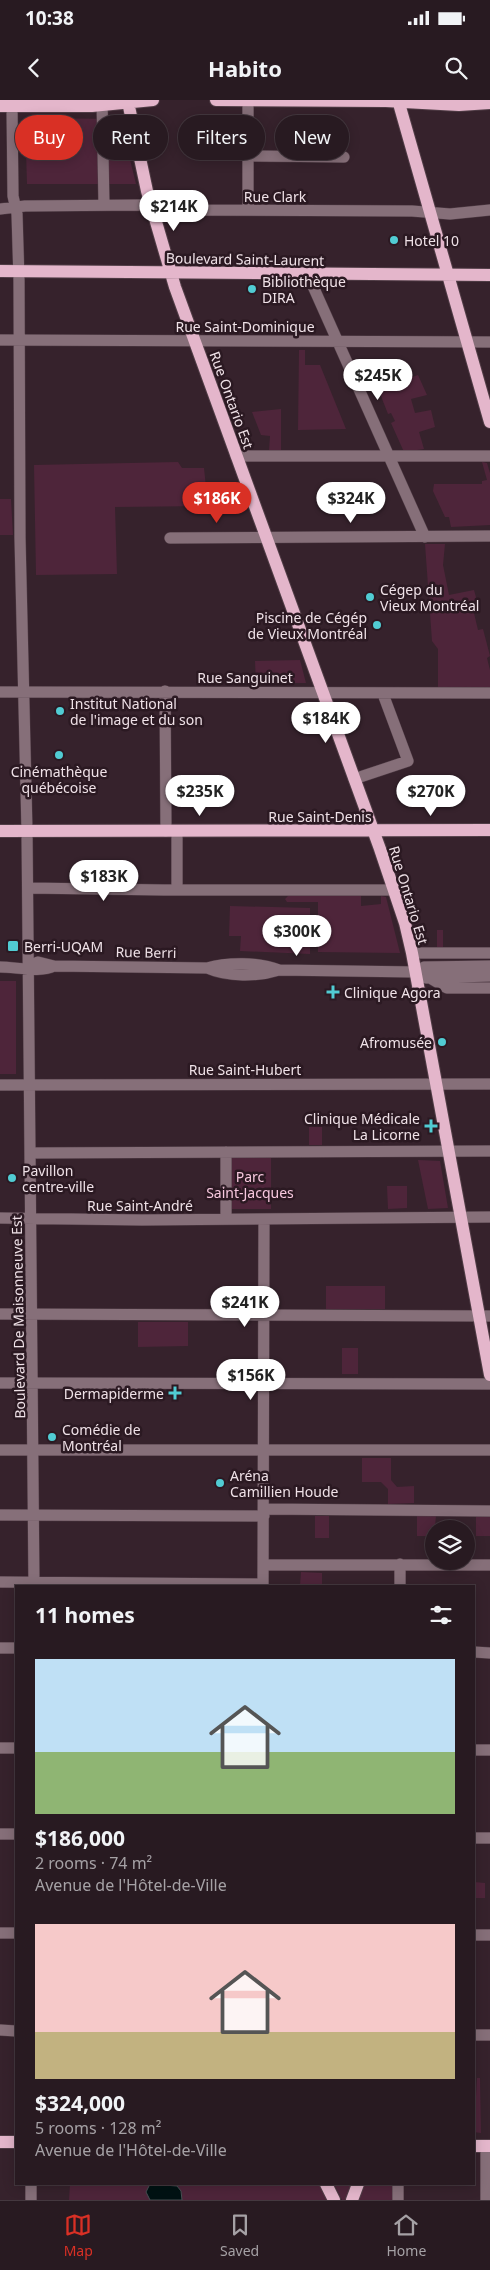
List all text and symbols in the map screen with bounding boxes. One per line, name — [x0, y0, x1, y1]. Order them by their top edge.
text: 10:38 — [25, 5, 74, 31]
text: Habito — [208, 53, 282, 83]
icon: back — [20, 54, 48, 82]
icon: search — [442, 54, 470, 82]
chip: Buy — [15, 115, 83, 160]
chip: Rent — [93, 115, 168, 160]
chip: Filters — [178, 115, 265, 160]
chip: New — [275, 115, 349, 160]
street label: Rue Clark — [244, 187, 307, 206]
pin: $214K — [139, 190, 209, 232]
text: $214K — [150, 195, 198, 217]
place label: Hotel 10 — [404, 231, 459, 250]
marker: Hotel 10 — [388, 234, 400, 246]
street label: Boulevard Saint-Laurent — [166, 248, 324, 270]
place label: Bibliothèque DIRA — [262, 272, 346, 307]
marker: Bibliothèque DIRA — [246, 283, 258, 295]
street label: Rue Saint-Dominique — [175, 317, 315, 336]
street label: Rue Ontario Est — [206, 349, 258, 451]
pin: $245K — [343, 358, 413, 401]
text: $245K — [354, 364, 402, 386]
pin: $186K — [182, 482, 252, 524]
pin: $324K — [316, 482, 386, 524]
text: $186K — [193, 487, 241, 509]
text: $324K — [327, 487, 375, 509]
place label: Cégep du Vieux Montréal — [380, 580, 479, 615]
marker: Cégep du Vieux Montréal — [364, 591, 376, 603]
place label: Piscine de Cégép de Vieux Montréal — [248, 608, 367, 643]
marker: Piscine de Cégép de Vieux Montréal — [371, 619, 383, 631]
street label: Rue Sanguinet — [197, 668, 293, 687]
place label: Institut National de l'image et du son — [70, 694, 203, 729]
pin: $184K — [291, 702, 361, 744]
marker: Institut National de l'image et du son — [54, 705, 66, 717]
text: $184K — [302, 707, 350, 729]
marker: Cinémathèque québécoise — [53, 749, 65, 761]
place label: Cinémathèque québécoise — [11, 762, 107, 797]
pin: $235K — [165, 774, 235, 817]
pin: $270K — [396, 774, 466, 817]
text: $235K — [176, 780, 224, 802]
text: $270K — [407, 780, 455, 802]
street label: Rue Saint-Denis — [268, 807, 372, 826]
street label: Rue Ontario Est — [385, 843, 433, 947]
pin: $183K — [69, 860, 139, 902]
text: $183K — [80, 865, 128, 887]
pin: $300K — [262, 914, 332, 957]
text: $300K — [273, 920, 321, 942]
place label: Berri-UQAM — [24, 937, 103, 956]
marker: Berri-UQAM — [6, 939, 20, 953]
street label: Rue Berri — [115, 942, 177, 962]
place label: Clinique Agora — [344, 983, 441, 1002]
marker: Clinique Agora — [326, 985, 340, 999]
place label: Afromusée — [360, 1033, 432, 1052]
marker: Afromusée — [436, 1036, 448, 1048]
street label: Rue Saint-Hubert — [189, 1060, 301, 1079]
place label: Clinique Médicale La Licorne — [304, 1109, 420, 1144]
marker: Clinique Médicale La Licorne — [424, 1119, 438, 1133]
place label: Pavillon centre-ville — [22, 1161, 94, 1196]
park label: Parc Saint-Jacques — [206, 1167, 294, 1202]
marker: Pavillon centre-ville — [6, 1172, 18, 1184]
street label: Rue Saint-André — [87, 1196, 193, 1215]
street label: Boulevard De Maisonneuve Est — [7, 1215, 29, 1419]
pin: $241K — [210, 1286, 280, 1328]
text: $241K — [221, 1291, 269, 1313]
pin: $156K — [216, 1358, 286, 1401]
text: $156K — [227, 1364, 275, 1386]
place label: Dermapiderme — [64, 1384, 164, 1403]
marker: Dermapiderme — [168, 1386, 182, 1400]
place label: Comédie de Montréal — [62, 1420, 141, 1455]
marker: Comédie de Montréal — [46, 1431, 58, 1443]
place label: Aréna Camillien Houde — [230, 1466, 339, 1501]
marker: Aréna Camillien Houde — [214, 1477, 226, 1489]
map controls — [425, 1520, 475, 1570]
button: layers — [425, 1520, 475, 1570]
text: 11 homes — [35, 1601, 135, 1629]
icon: filters — [427, 1601, 455, 1629]
icon: home — [200, 1692, 290, 1782]
text: $186,000 — [35, 1824, 125, 1852]
text: 2 rooms · 74 m² — [35, 1852, 152, 1874]
text: Avenue de l'Hôtel-de-Ville — [35, 1874, 227, 1896]
icon: home — [200, 1957, 290, 2047]
text: $324,000 — [35, 2089, 125, 2117]
text: 5 rooms · 128 m² — [35, 2117, 161, 2139]
text: Avenue de l'Hôtel-de-Ville — [35, 2139, 227, 2161]
tab: Map — [64, 2211, 93, 2260]
tab: Saved — [220, 2211, 259, 2260]
tab: Home — [387, 2211, 426, 2260]

